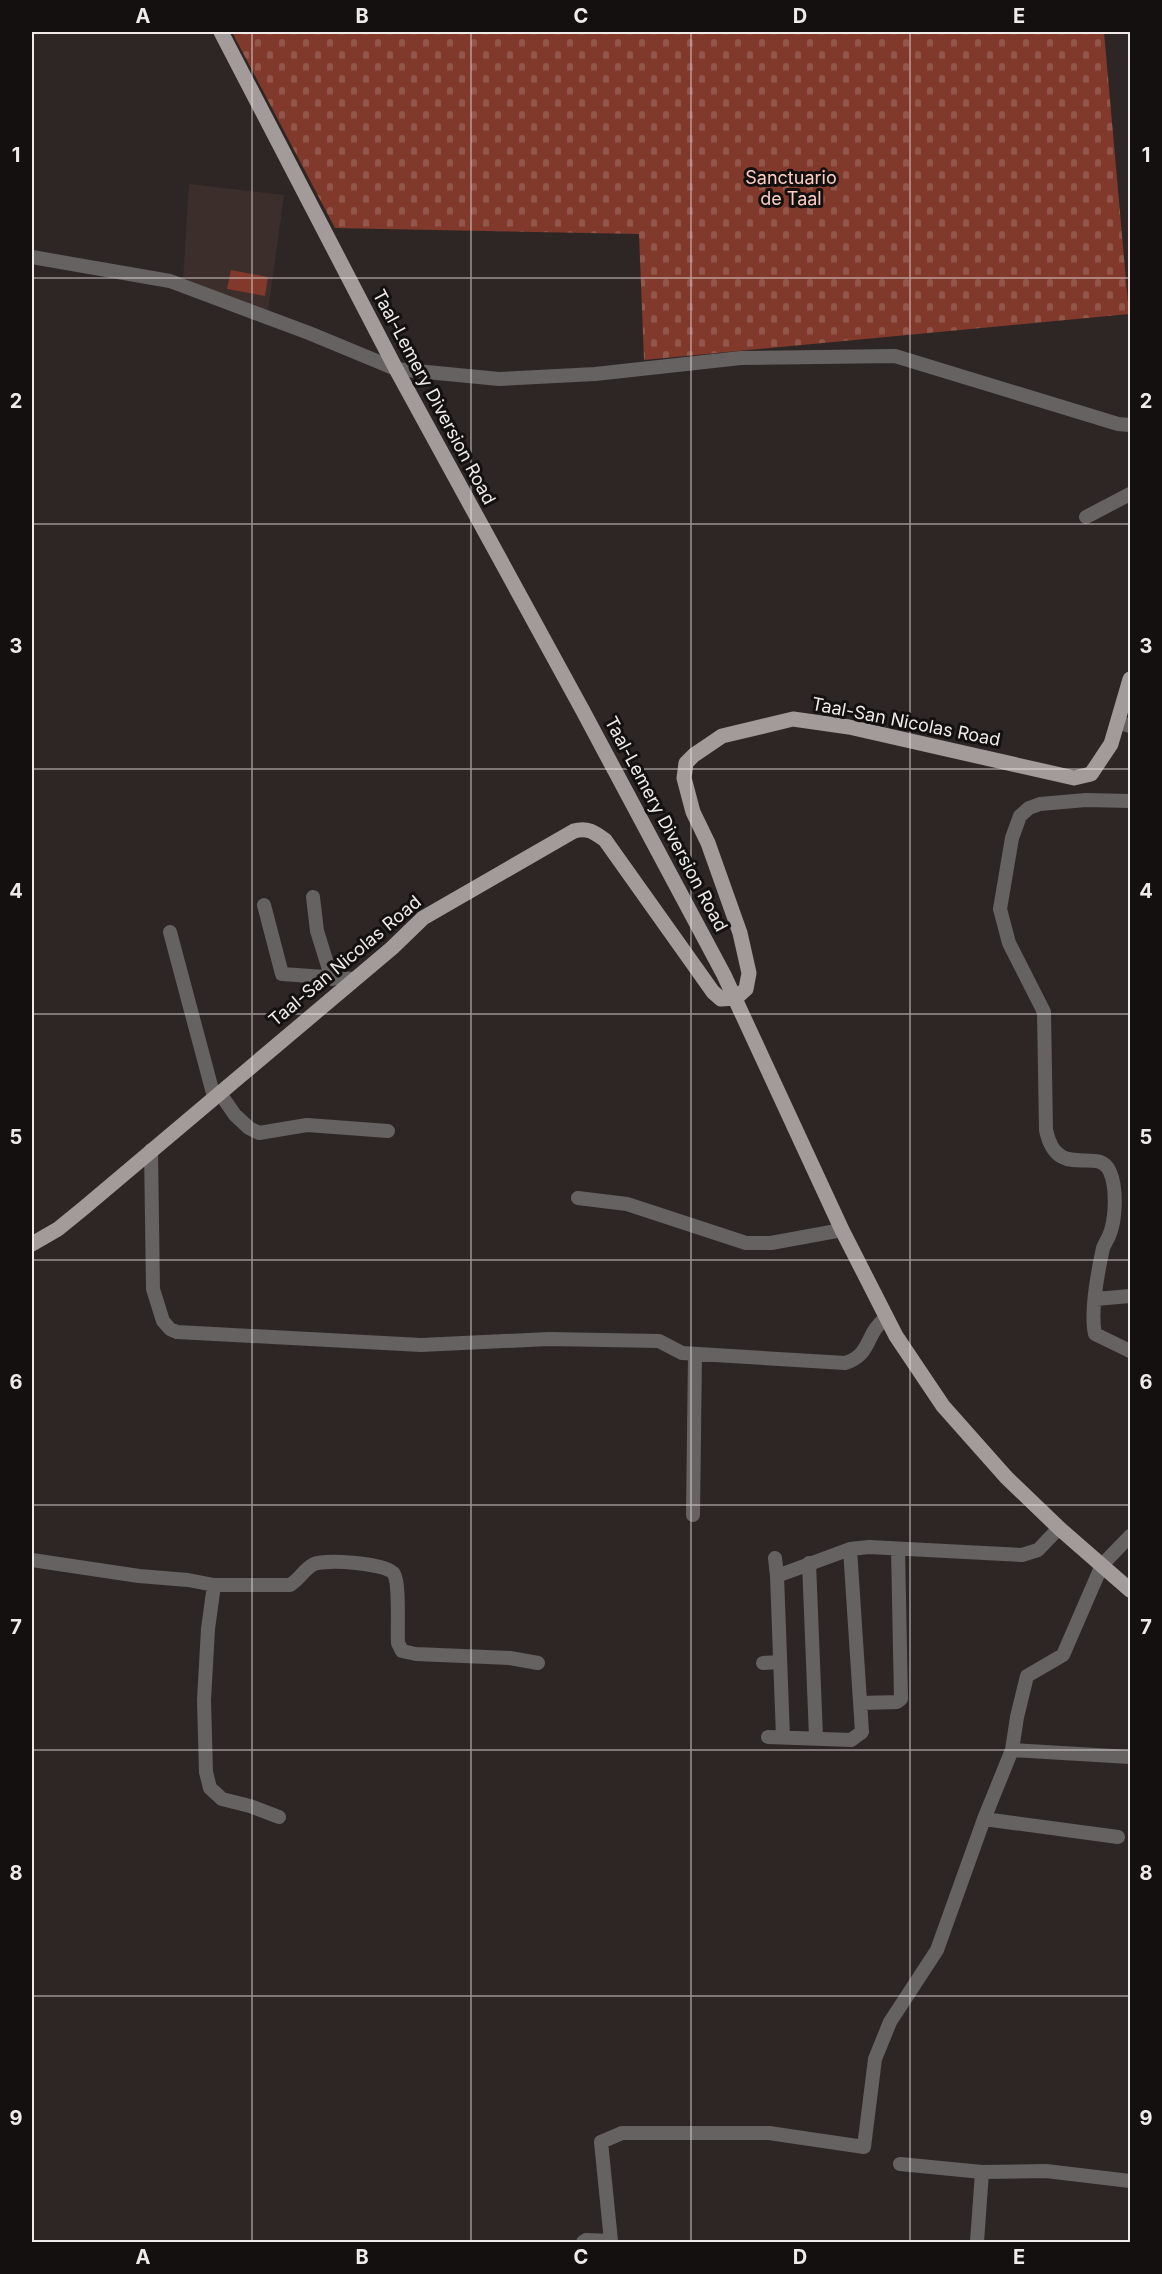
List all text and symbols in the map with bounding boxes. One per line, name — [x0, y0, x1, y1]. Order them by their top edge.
text: A — [136, 4, 151, 28]
text: B — [355, 4, 369, 28]
text: C — [574, 4, 588, 28]
text: D — [793, 4, 807, 28]
text: E — [1013, 4, 1025, 28]
text: 1 — [12, 143, 20, 167]
text: 1 — [1142, 143, 1150, 167]
park label: Sanctuario de Taal — [745, 167, 837, 209]
street label: Taal-Lemery Diversion Road — [369, 286, 500, 508]
text: 2 — [10, 389, 22, 413]
text: 2 — [1140, 389, 1152, 413]
text: 3 — [10, 634, 22, 658]
text: 3 — [1140, 634, 1152, 658]
street label: Taal-San Nicolas Road — [810, 693, 1002, 750]
street label: Taal-Lemery Diversion Road — [601, 713, 732, 935]
text: 4 — [9, 879, 23, 903]
text: 4 — [1139, 879, 1153, 903]
street label: Taal-San Nicolas Road — [264, 891, 425, 1030]
text: 5 — [10, 1125, 22, 1149]
text: 5 — [1140, 1125, 1152, 1149]
text: 6 — [10, 1370, 23, 1394]
text: 6 — [1140, 1370, 1153, 1394]
text: 7 — [10, 1615, 22, 1639]
text: 7 — [1140, 1615, 1152, 1639]
text: 8 — [9, 1861, 23, 1885]
text: 8 — [1139, 1861, 1153, 1885]
text: 9 — [10, 2106, 23, 2130]
text: 9 — [1140, 2106, 1153, 2130]
text: A — [136, 2245, 151, 2269]
text: B — [355, 2245, 369, 2269]
text: C — [574, 2245, 588, 2269]
text: D — [793, 2245, 807, 2269]
text: E — [1013, 2245, 1025, 2269]

